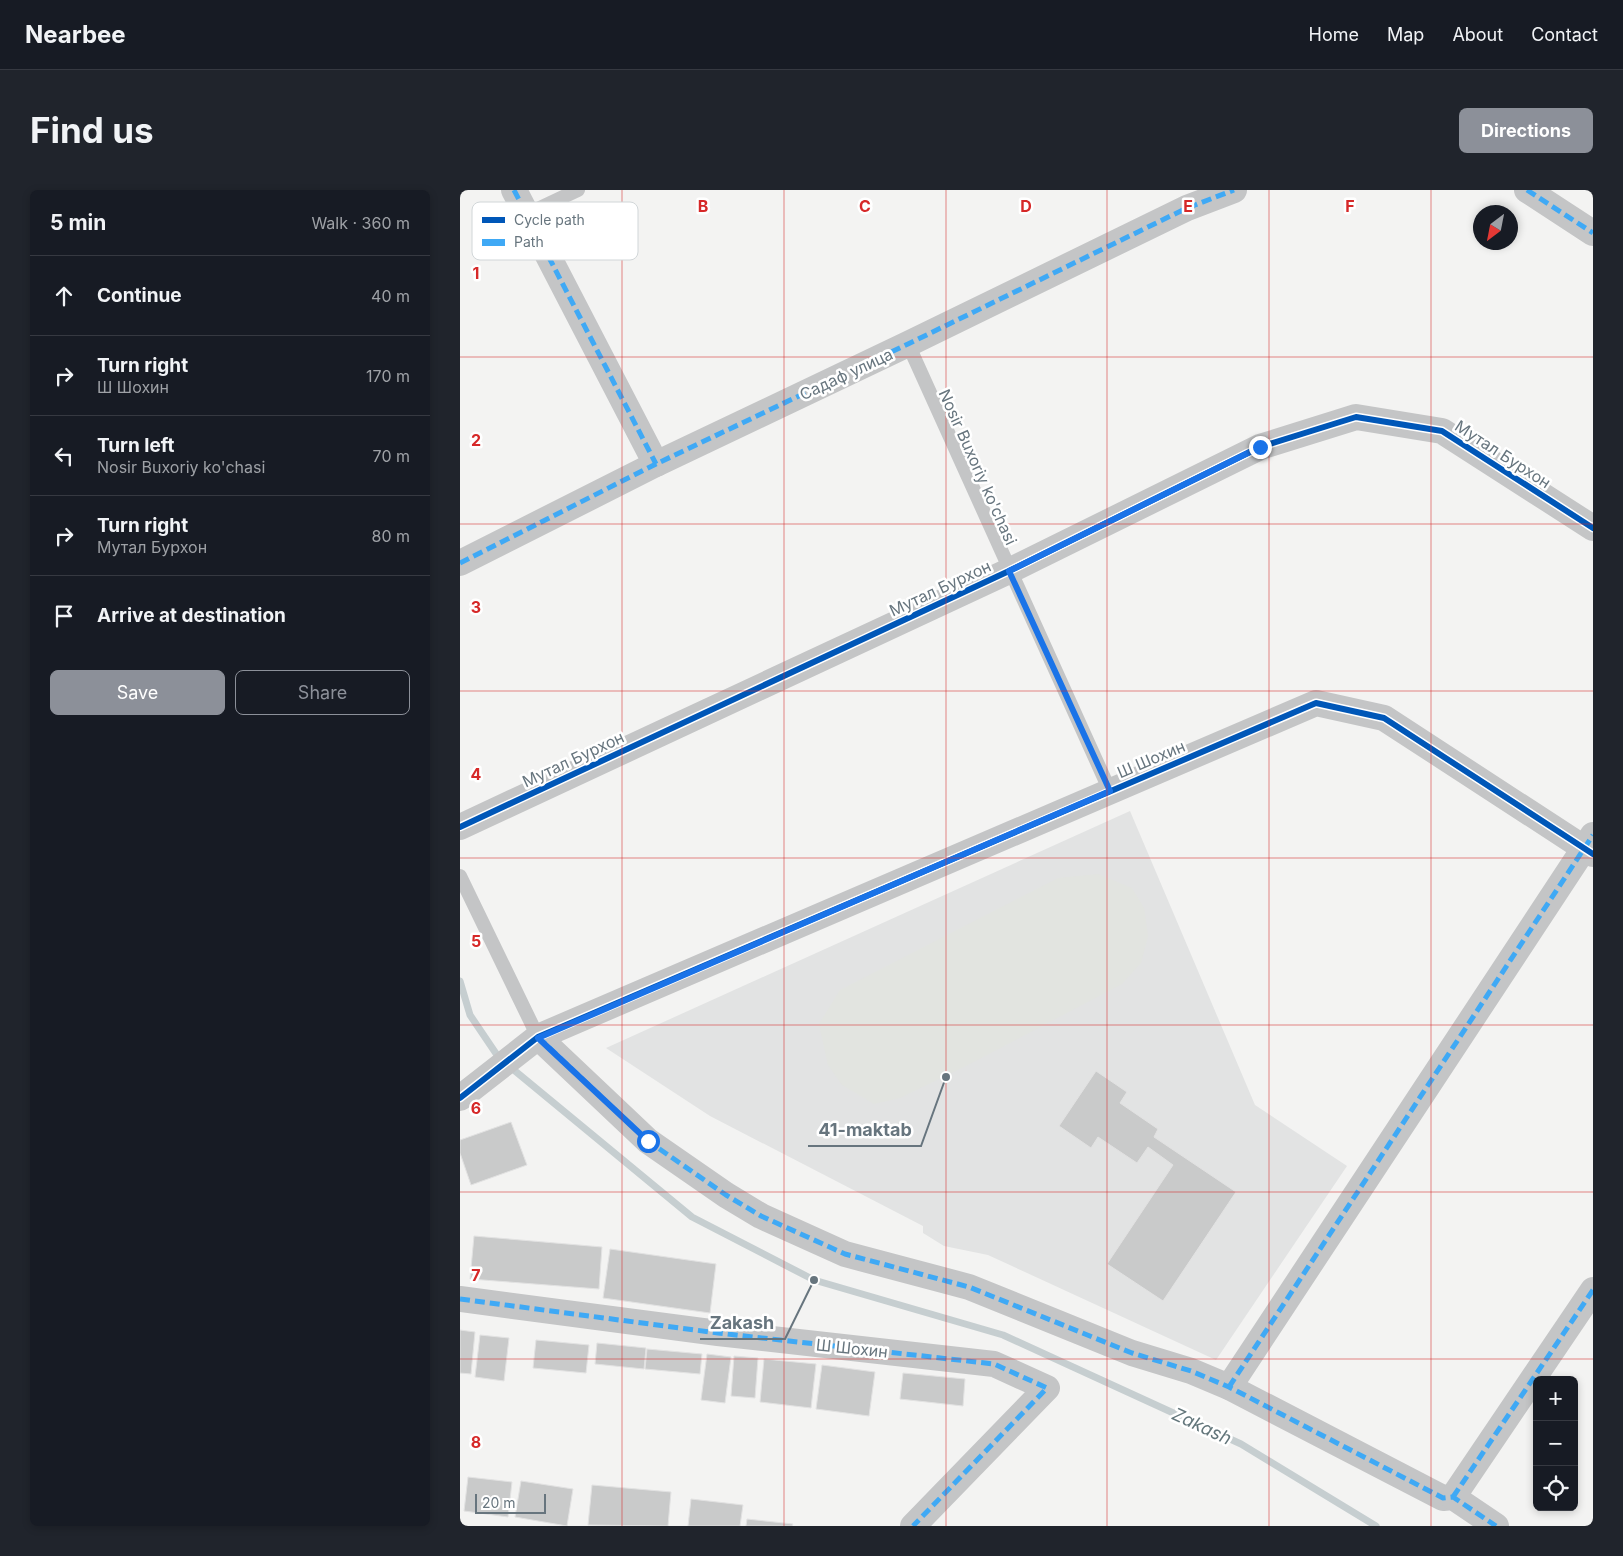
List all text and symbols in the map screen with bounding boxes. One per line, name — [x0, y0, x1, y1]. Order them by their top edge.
text: Nearbee — [25, 20, 126, 49]
text: Home — [1309, 24, 1359, 45]
text: Map — [1387, 24, 1424, 45]
text: About — [1452, 24, 1503, 45]
text: Contact — [1531, 24, 1598, 45]
button: Directions — [1459, 108, 1593, 153]
text: Find us — [30, 109, 154, 151]
text: B — [698, 196, 708, 216]
text: C — [859, 196, 871, 216]
text: D — [1020, 196, 1032, 216]
text: E — [1183, 196, 1193, 216]
text: F — [1345, 196, 1355, 216]
legend — [472, 202, 638, 260]
north arrow — [1473, 205, 1518, 250]
text: 5 min — [50, 210, 106, 235]
text: Cycle path — [514, 211, 585, 228]
text: Walk · 360 m — [311, 213, 410, 233]
text: Path — [514, 233, 544, 250]
text: 1 — [473, 263, 479, 283]
icon: ahead — [50, 282, 78, 310]
text: Continue — [97, 284, 182, 307]
text: 40 m — [371, 286, 410, 306]
street label: Садаф улица — [796, 344, 896, 404]
text: Turn right — [97, 354, 188, 377]
icon: right — [50, 362, 78, 390]
text: 170 m — [366, 366, 410, 386]
text: Ш Шохин — [97, 377, 169, 397]
street label: Nosir Buxoriy ko'chasi — [935, 386, 1021, 548]
street label: Мутал Бурхон — [1451, 416, 1555, 492]
text: 2 — [471, 430, 481, 450]
text: Turn left — [97, 434, 175, 457]
route end — [1249, 436, 1272, 459]
icon: left — [50, 442, 78, 470]
text: 70 m — [373, 446, 410, 466]
text: Nosir Buxoriy ko'chasi — [97, 457, 265, 477]
text: Turn right — [97, 514, 188, 537]
icon: right — [50, 522, 78, 550]
text: 80 m — [371, 526, 410, 546]
text: Мутал Бурхон — [97, 537, 207, 557]
street label: Мутал Бурхон — [886, 556, 994, 620]
text: 3 — [471, 597, 481, 617]
icon: arrive — [50, 602, 78, 630]
text: Arrive at destination — [97, 604, 286, 627]
button: Save — [50, 670, 225, 715]
button: Share — [235, 670, 410, 715]
street label: Мутал Бурхон — [519, 727, 627, 791]
street label: Ш Шохин — [1114, 736, 1188, 782]
text: 4 — [471, 764, 482, 784]
text: 5 — [471, 931, 481, 951]
text: 6 — [471, 1098, 481, 1118]
callout: 41-maktab — [808, 1113, 921, 1146]
text: 41-maktab — [818, 1119, 912, 1140]
route start — [637, 1130, 660, 1153]
text: 7 — [471, 1265, 481, 1285]
callout: Zakash — [700, 1306, 785, 1339]
text: Zakash — [710, 1312, 774, 1333]
street label: Ш Шохин — [815, 1334, 889, 1362]
map controls — [1533, 1376, 1578, 1511]
button: + — [1533, 1376, 1578, 1421]
water label: Zakash — [1169, 1403, 1235, 1449]
button: − — [1533, 1421, 1578, 1466]
text: 8 — [471, 1432, 481, 1452]
button: locate — [1533, 1466, 1578, 1511]
scale bar — [475, 1491, 546, 1514]
text: 20 m — [482, 1494, 516, 1511]

